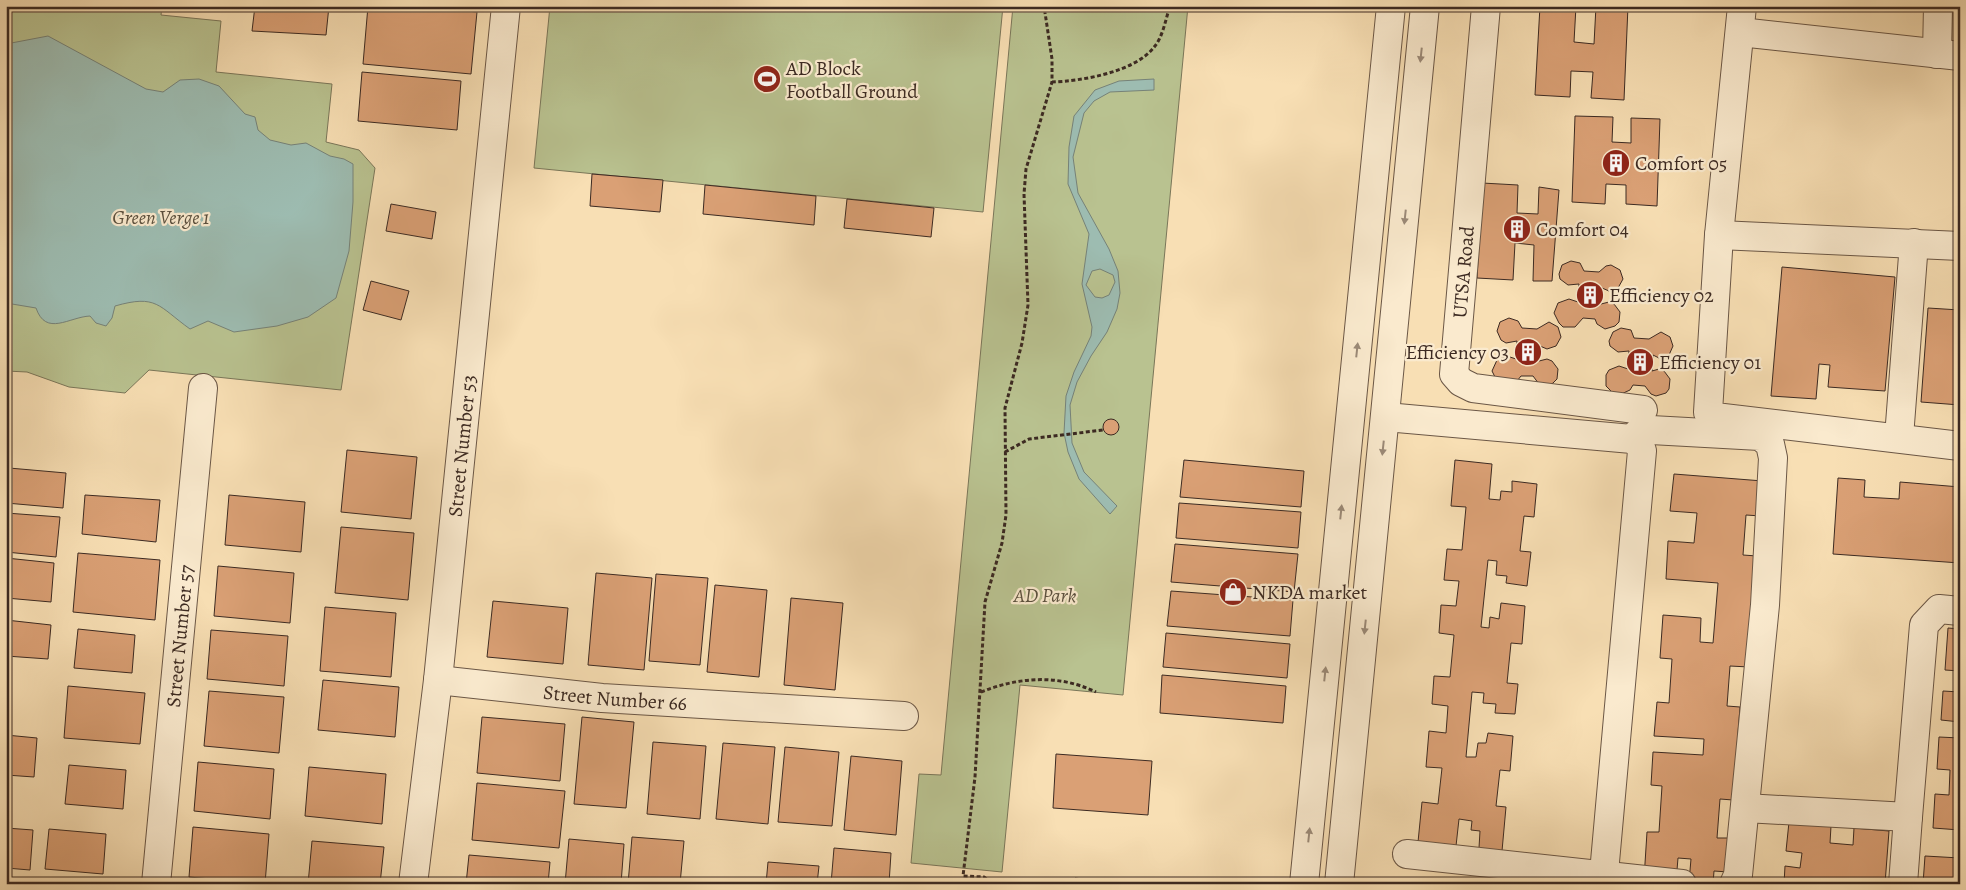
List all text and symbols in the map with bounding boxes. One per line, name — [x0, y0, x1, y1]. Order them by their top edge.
one-way arrow — [1417, 47, 1425, 63]
place label: AD Block Football Ground — [785, 55, 918, 105]
sports icon: AD Block Football Ground — [752, 64, 782, 94]
building icon: Comfort 05 — [1601, 148, 1631, 178]
place label: Comfort 05 — [1635, 150, 1727, 177]
park label: Green Verge 1 — [112, 204, 210, 231]
one-way arrow — [1401, 209, 1409, 225]
building icon: Comfort 04 — [1502, 214, 1532, 244]
place label: Comfort 04 — [1536, 216, 1629, 243]
street label: UTSA Road — [1446, 225, 1481, 319]
building icon: Efficiency 02 — [1575, 280, 1605, 310]
place label: Efficiency 02 — [1609, 282, 1714, 309]
building icon: Efficiency 03 — [1513, 337, 1543, 367]
place label: Efficiency 03 — [1405, 339, 1509, 366]
one-way arrow — [1353, 342, 1361, 358]
building icon: Efficiency 01 — [1625, 347, 1655, 377]
place label: Efficiency 01 — [1659, 349, 1761, 376]
street label: Street Number 53 — [442, 373, 483, 518]
one-way arrow — [1379, 440, 1387, 456]
one-way arrow — [1337, 503, 1345, 519]
street label: Street Number 57 — [160, 563, 200, 709]
shop icon: NKDA market — [1218, 577, 1248, 607]
place label: NKDA market — [1252, 579, 1368, 606]
park label: AD Park — [1013, 582, 1076, 609]
one-way arrow — [1361, 619, 1369, 635]
one-way arrow — [1321, 665, 1329, 681]
street label: Street Number 66 — [542, 679, 688, 717]
one-way arrow — [1305, 827, 1313, 843]

